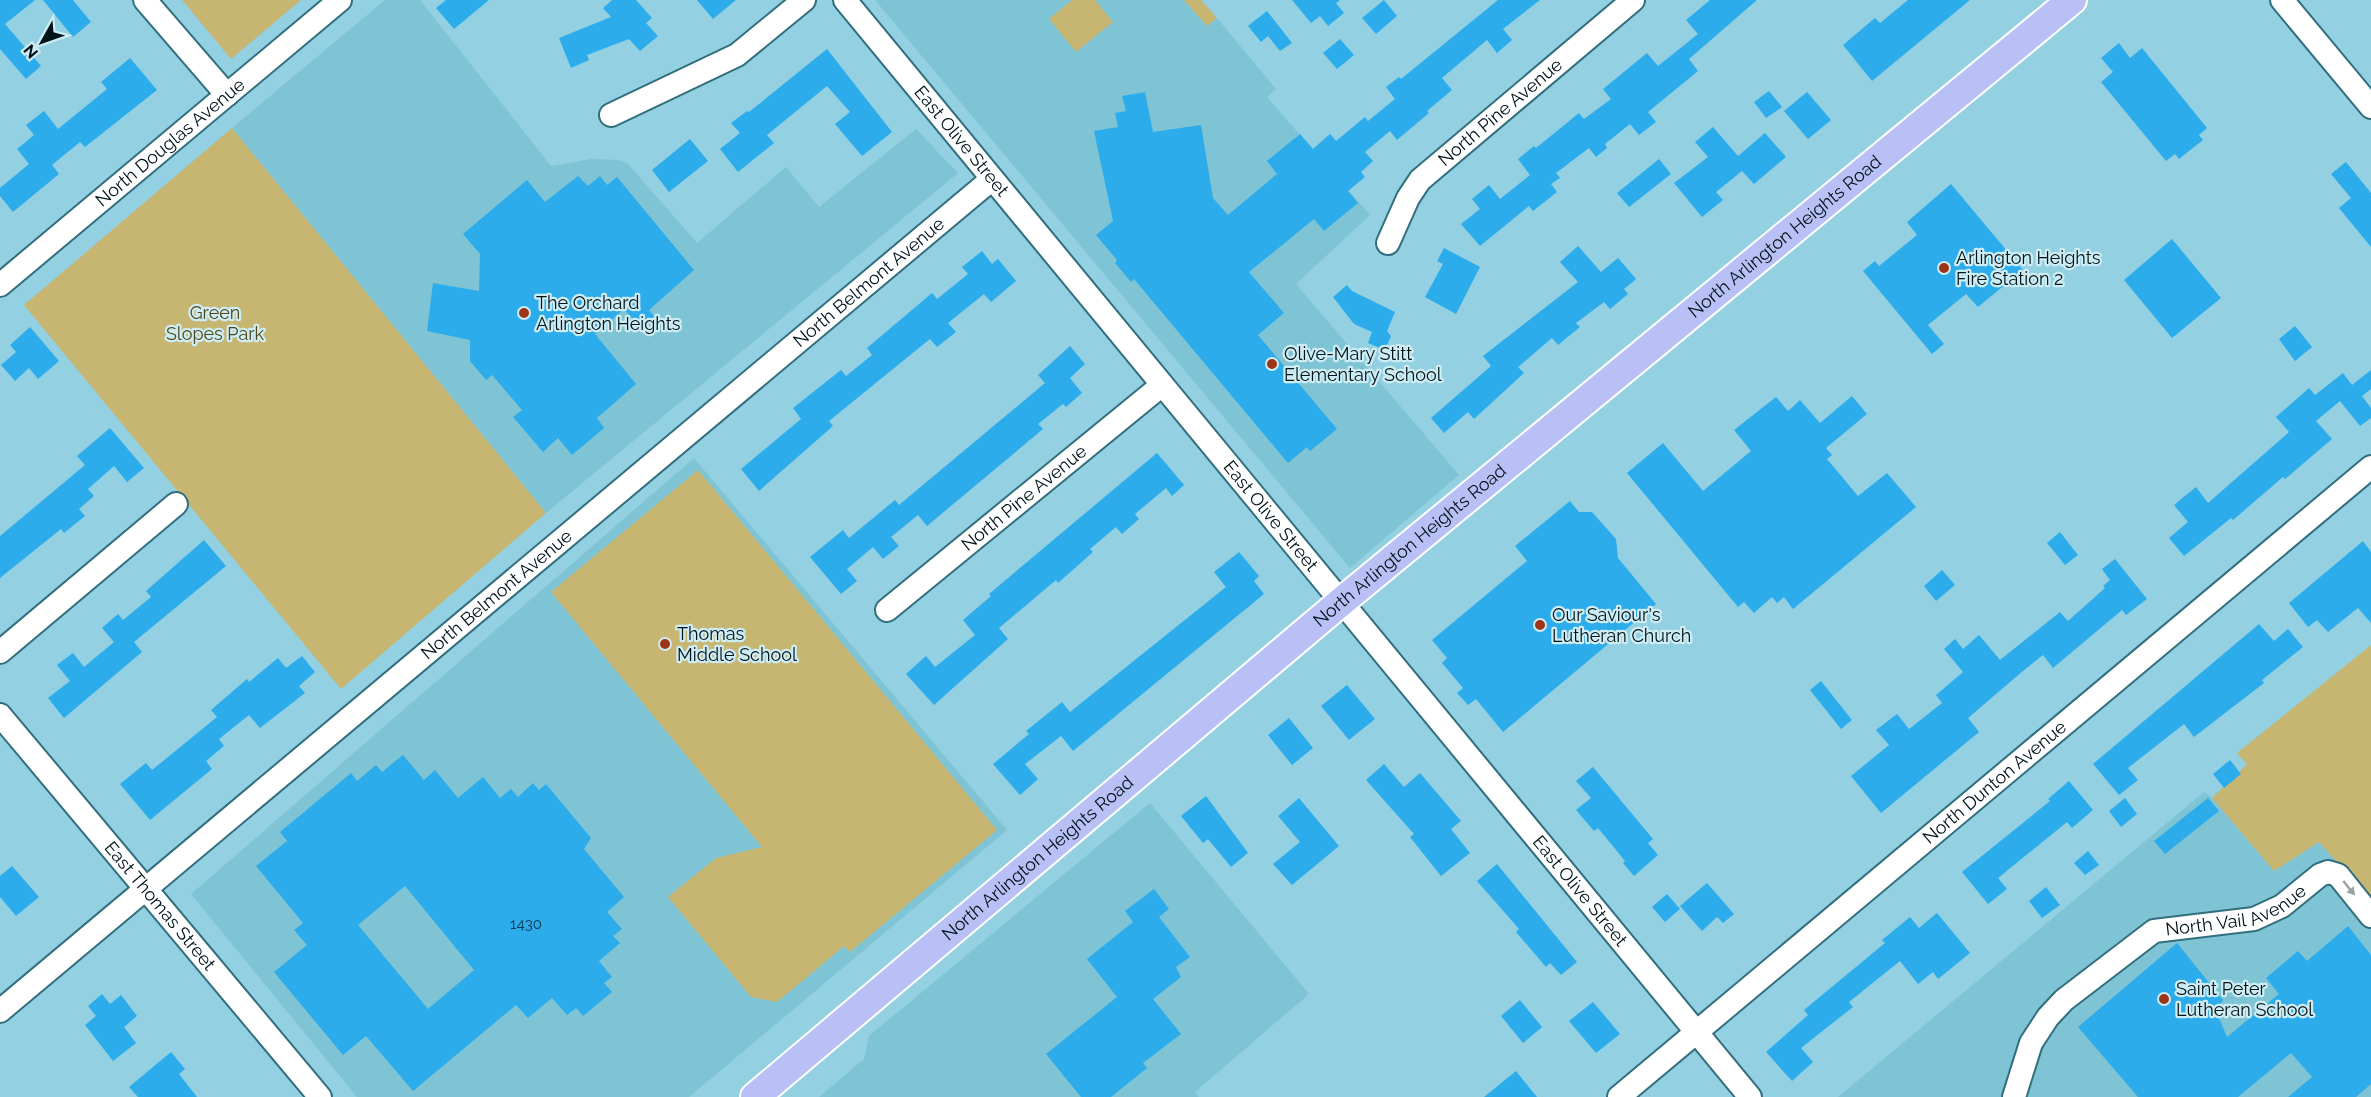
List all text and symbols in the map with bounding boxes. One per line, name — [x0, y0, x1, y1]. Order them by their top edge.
north arrow — [12, 12, 72, 72]
text: N — [20, 41, 42, 62]
street label: North Pine Avenue — [1434, 53, 1566, 170]
street label: North Douglas Avenue — [91, 73, 249, 210]
street label: East Olive Street — [910, 81, 1013, 200]
street label: North Arlington Heights Road — [1684, 151, 1885, 322]
street label: North Belmont Avenue — [789, 212, 949, 351]
place label: Arlington Heights Fire Station 2 — [1956, 247, 2101, 289]
marker: Arlington Heights Fire Station 2 — [1937, 261, 1951, 275]
place label: The Orchard Arlington Heights — [536, 292, 681, 334]
park label: Green Slopes Park — [166, 302, 265, 344]
marker: The Orchard Arlington Heights — [517, 306, 531, 320]
place label: Olive-Mary Stitt Elementary School — [1284, 343, 1442, 385]
marker: Olive-Mary Stitt Elementary School — [1265, 357, 1279, 371]
street label: North Pine Avenue — [957, 440, 1091, 555]
street label: East Olive Street — [1219, 456, 1323, 575]
street label: North Arlington Heights Road — [1309, 460, 1510, 631]
street label: North Belmont Avenue — [416, 525, 576, 663]
place label: Our Saviour's Lutheran Church — [1552, 604, 1691, 646]
marker: Our Saviour's Lutheran Church — [1533, 618, 1547, 632]
place label: Thomas Middle School — [677, 623, 797, 665]
marker: Thomas Middle School — [658, 637, 672, 651]
street label: North Dunton Avenue — [1918, 716, 2070, 848]
street label: North Arlington Heights Road — [937, 771, 1137, 945]
street label: East Olive Street — [1529, 831, 1632, 950]
street label: East Thomas Street — [100, 837, 220, 974]
street label: North Vail Avenue — [2164, 880, 2310, 940]
one-way arrow — [2342, 880, 2355, 896]
house number: 1430 — [510, 915, 542, 933]
place label: Saint Peter Lutheran School — [2176, 978, 2313, 1020]
marker: Saint Peter Lutheran School — [2157, 992, 2171, 1006]

